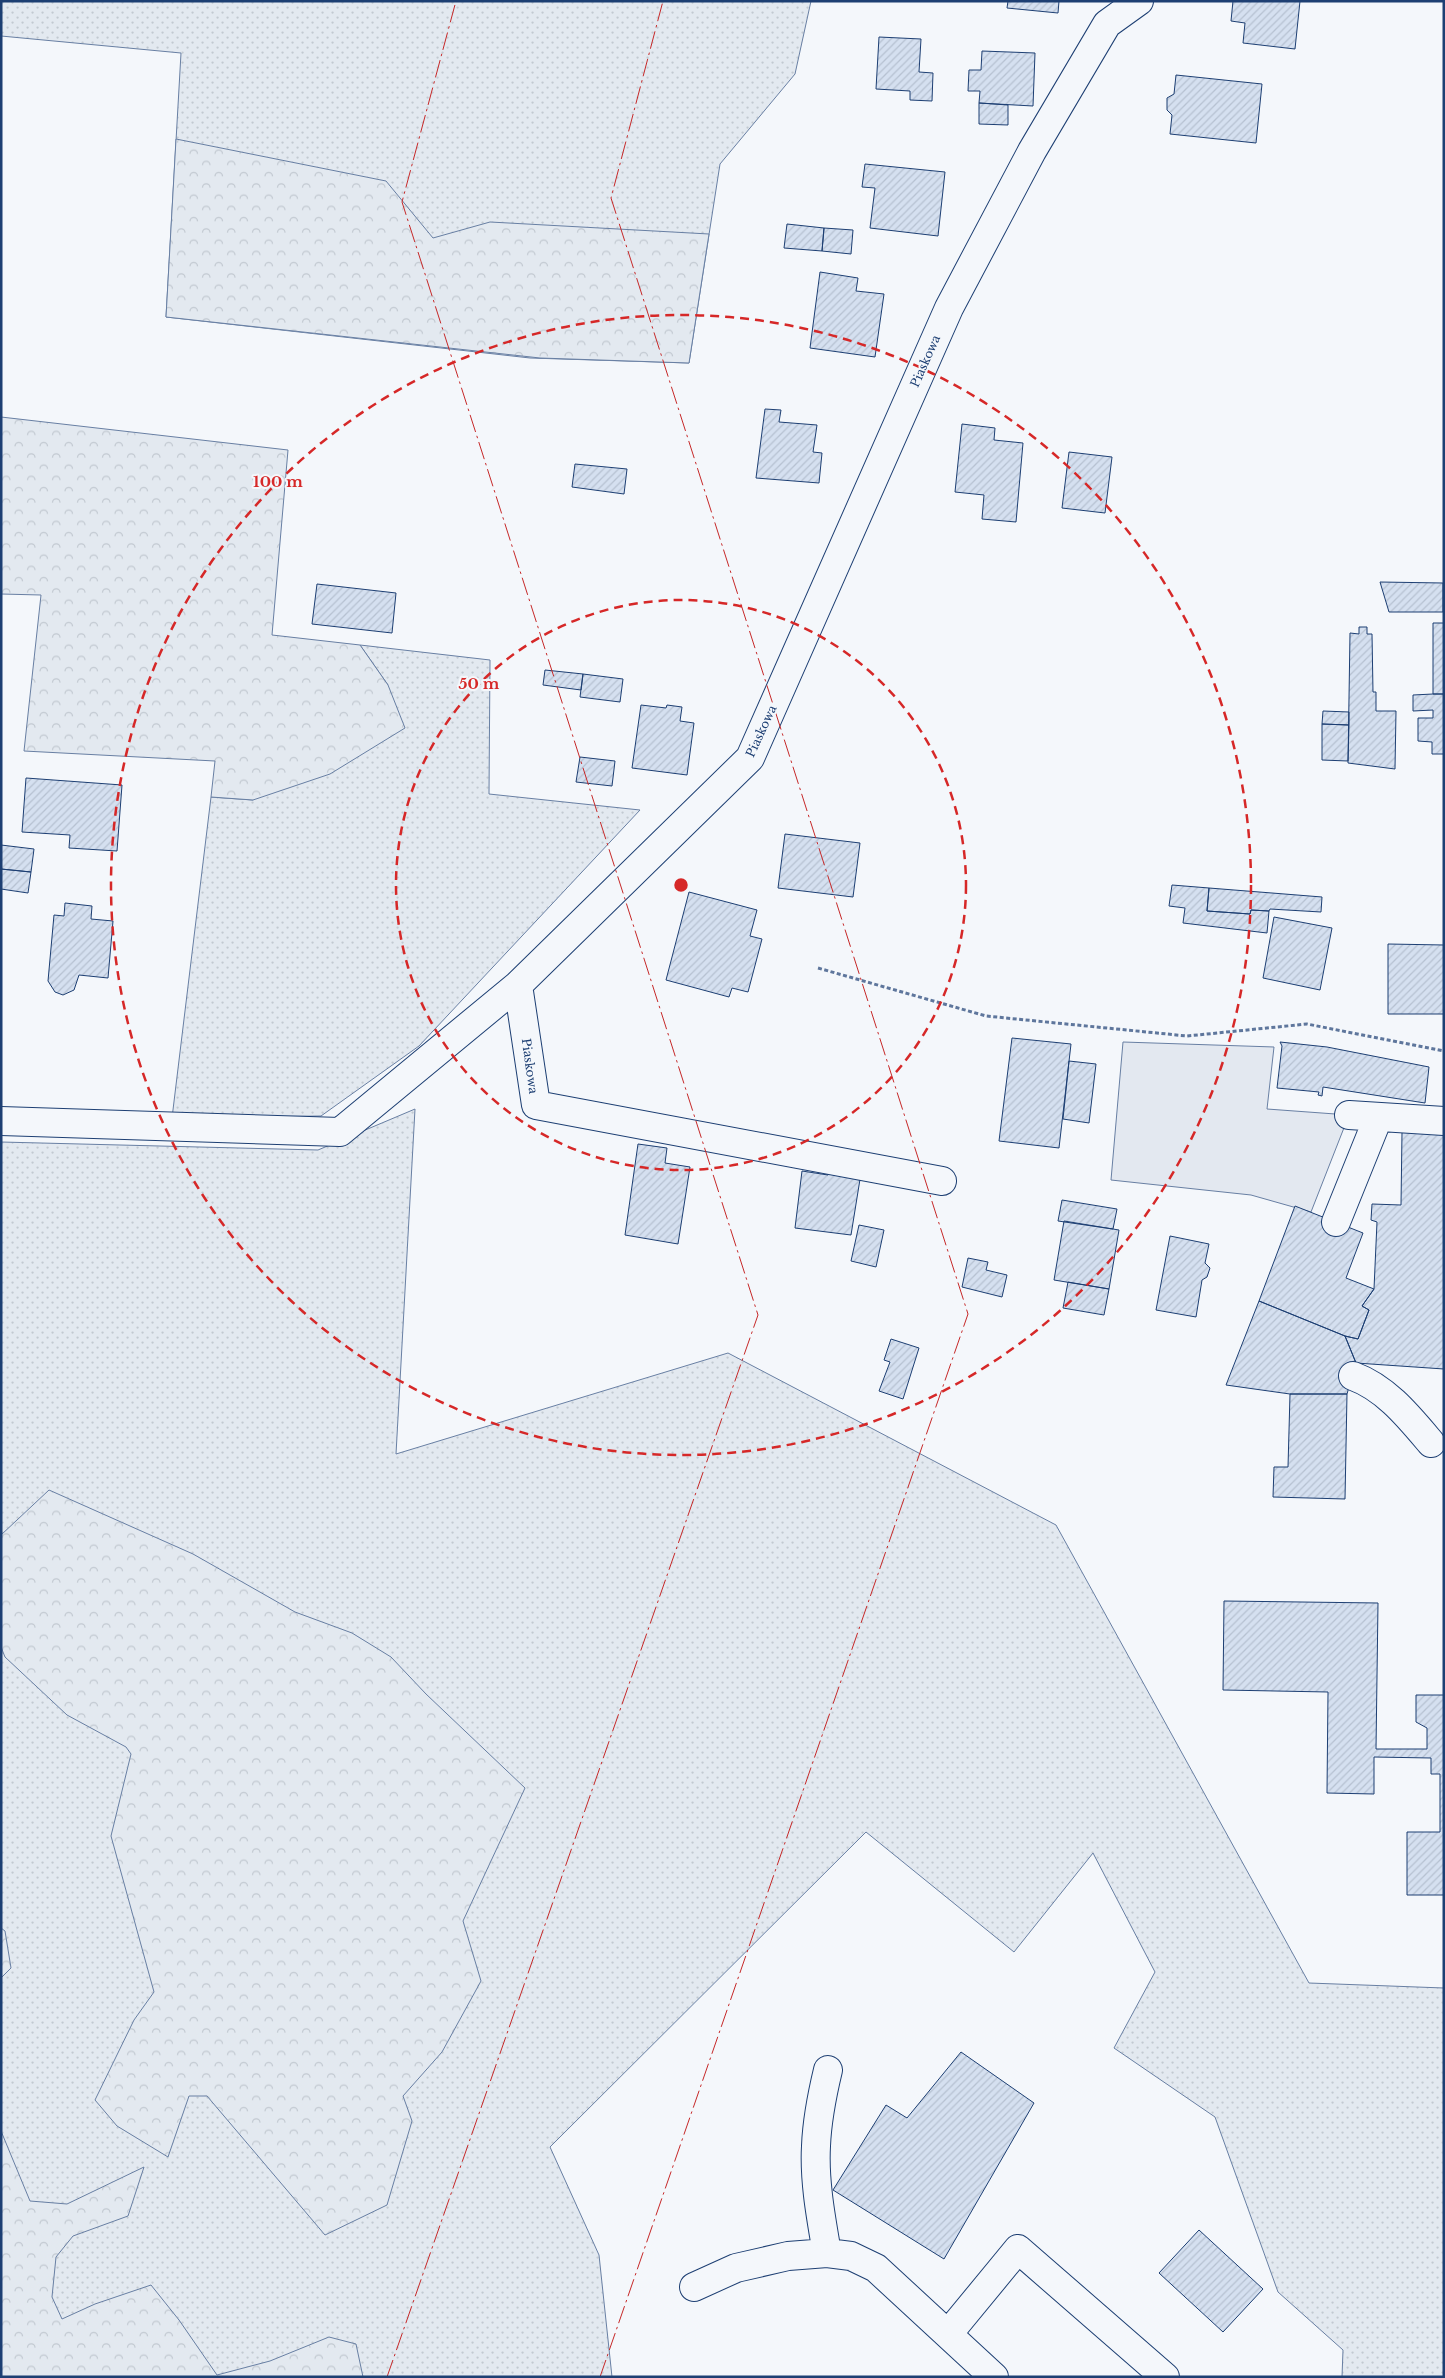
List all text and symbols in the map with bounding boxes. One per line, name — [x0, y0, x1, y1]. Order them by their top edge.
street label: Piaskowa — [907, 332, 943, 390]
text: 100 m — [253, 472, 303, 491]
text: 50 m — [459, 674, 500, 693]
street label: Piaskowa — [742, 702, 780, 759]
centre of rings — [672, 876, 690, 894]
street label: Piaskowa — [519, 1037, 541, 1095]

